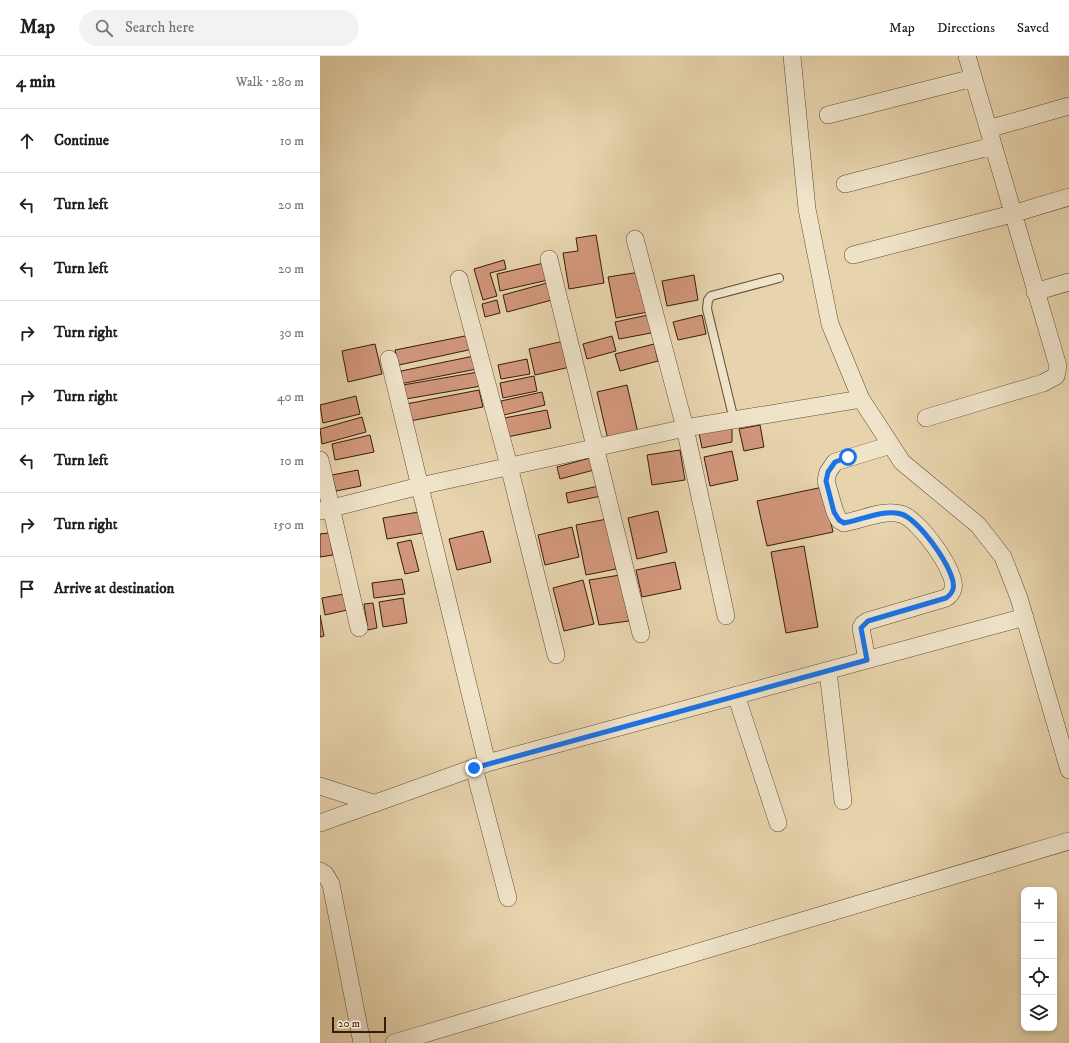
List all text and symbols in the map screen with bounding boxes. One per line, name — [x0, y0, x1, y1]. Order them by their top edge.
search box — [79, 10, 359, 46]
text: Map — [20, 16, 55, 39]
icon: search — [93, 17, 115, 39]
text: Search here — [125, 18, 194, 37]
text: Map — [889, 19, 915, 37]
text: Directions — [937, 19, 995, 37]
text: Saved — [1017, 19, 1049, 37]
text: 4 min — [16, 71, 55, 93]
text: Walk · 280 m — [236, 74, 304, 90]
icon: ahead — [16, 130, 38, 152]
text: Continue — [54, 131, 109, 150]
text: 10 m — [280, 133, 304, 149]
icon: left — [16, 194, 38, 216]
text: Turn left — [54, 195, 108, 214]
text: 20 m — [278, 197, 304, 213]
icon: left — [16, 258, 38, 280]
text: Turn left — [54, 259, 108, 278]
text: 20 m — [278, 261, 304, 277]
icon: right — [16, 322, 38, 344]
text: Turn right — [54, 323, 117, 342]
text: 30 m — [280, 325, 304, 341]
icon: right — [16, 386, 38, 408]
text: Turn right — [54, 387, 117, 406]
text: 40 m — [277, 389, 304, 405]
route start — [839, 448, 857, 466]
icon: left — [16, 450, 38, 472]
text: Turn left — [54, 451, 108, 470]
text: 10 m — [280, 453, 304, 469]
icon: right — [16, 514, 38, 536]
text: Turn right — [54, 515, 117, 534]
text: 150 m — [273, 517, 304, 533]
icon: arrive — [16, 578, 38, 600]
text: Arrive at destination — [54, 579, 174, 598]
route end — [465, 759, 483, 777]
map controls — [1021, 887, 1057, 1031]
button: + — [1021, 887, 1057, 923]
button: − — [1021, 923, 1057, 959]
button: locate — [1021, 959, 1057, 995]
button: layers — [1021, 995, 1057, 1031]
scale bar — [332, 1015, 386, 1034]
text: 20 m — [338, 1017, 360, 1031]

